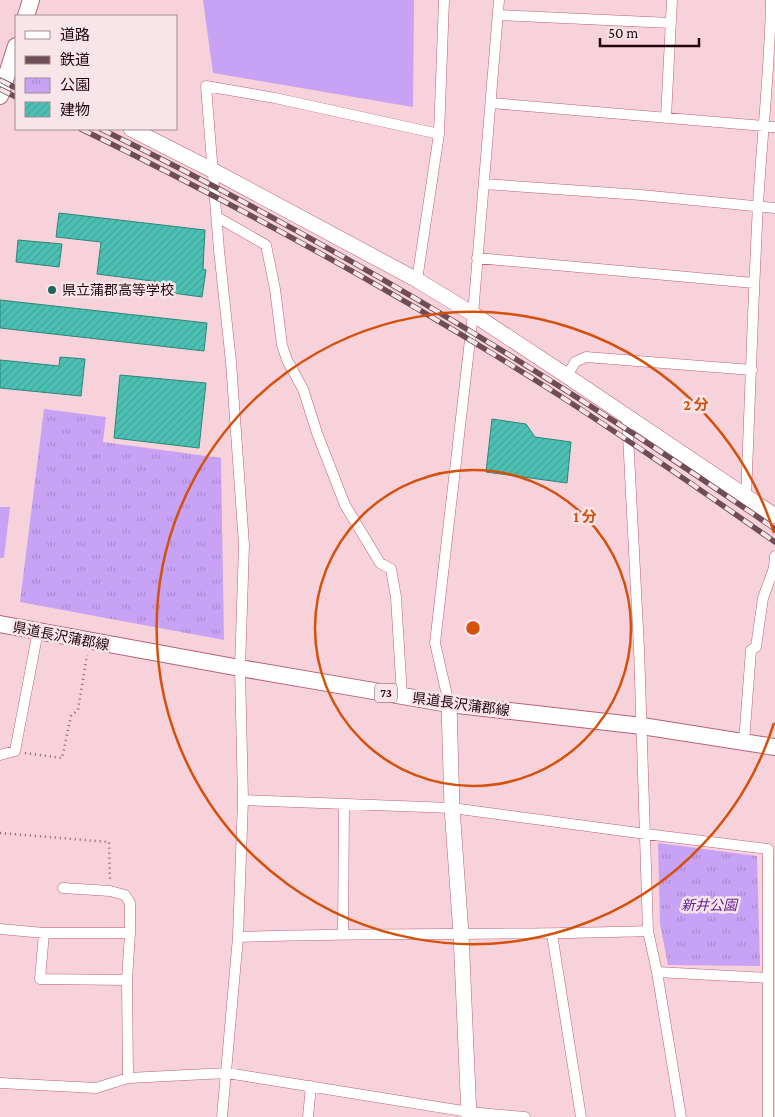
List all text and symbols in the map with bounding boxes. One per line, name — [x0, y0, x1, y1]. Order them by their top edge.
legend — [15, 15, 178, 130]
scale bar — [600, 15, 699, 47]
text: 50 m — [608, 25, 638, 41]
text: 道路 — [60, 27, 90, 43]
text: 鉄道 — [60, 52, 90, 68]
text: 公園 — [60, 77, 90, 93]
text: 建物 — [60, 102, 90, 118]
place label: 県立蒲郡高等学校 — [62, 282, 174, 298]
marker: 県立蒲郡高等学校 — [46, 284, 58, 296]
text: 2 分 — [683, 397, 709, 413]
text: 1 分 — [573, 509, 597, 525]
street label: 県道長沢蒲郡線 — [11, 619, 111, 653]
centre of rings — [464, 619, 482, 637]
road number: 73 — [375, 684, 397, 702]
street label: 県道長沢蒲郡線 — [411, 689, 511, 719]
park label: 新井公園 — [681, 897, 739, 913]

